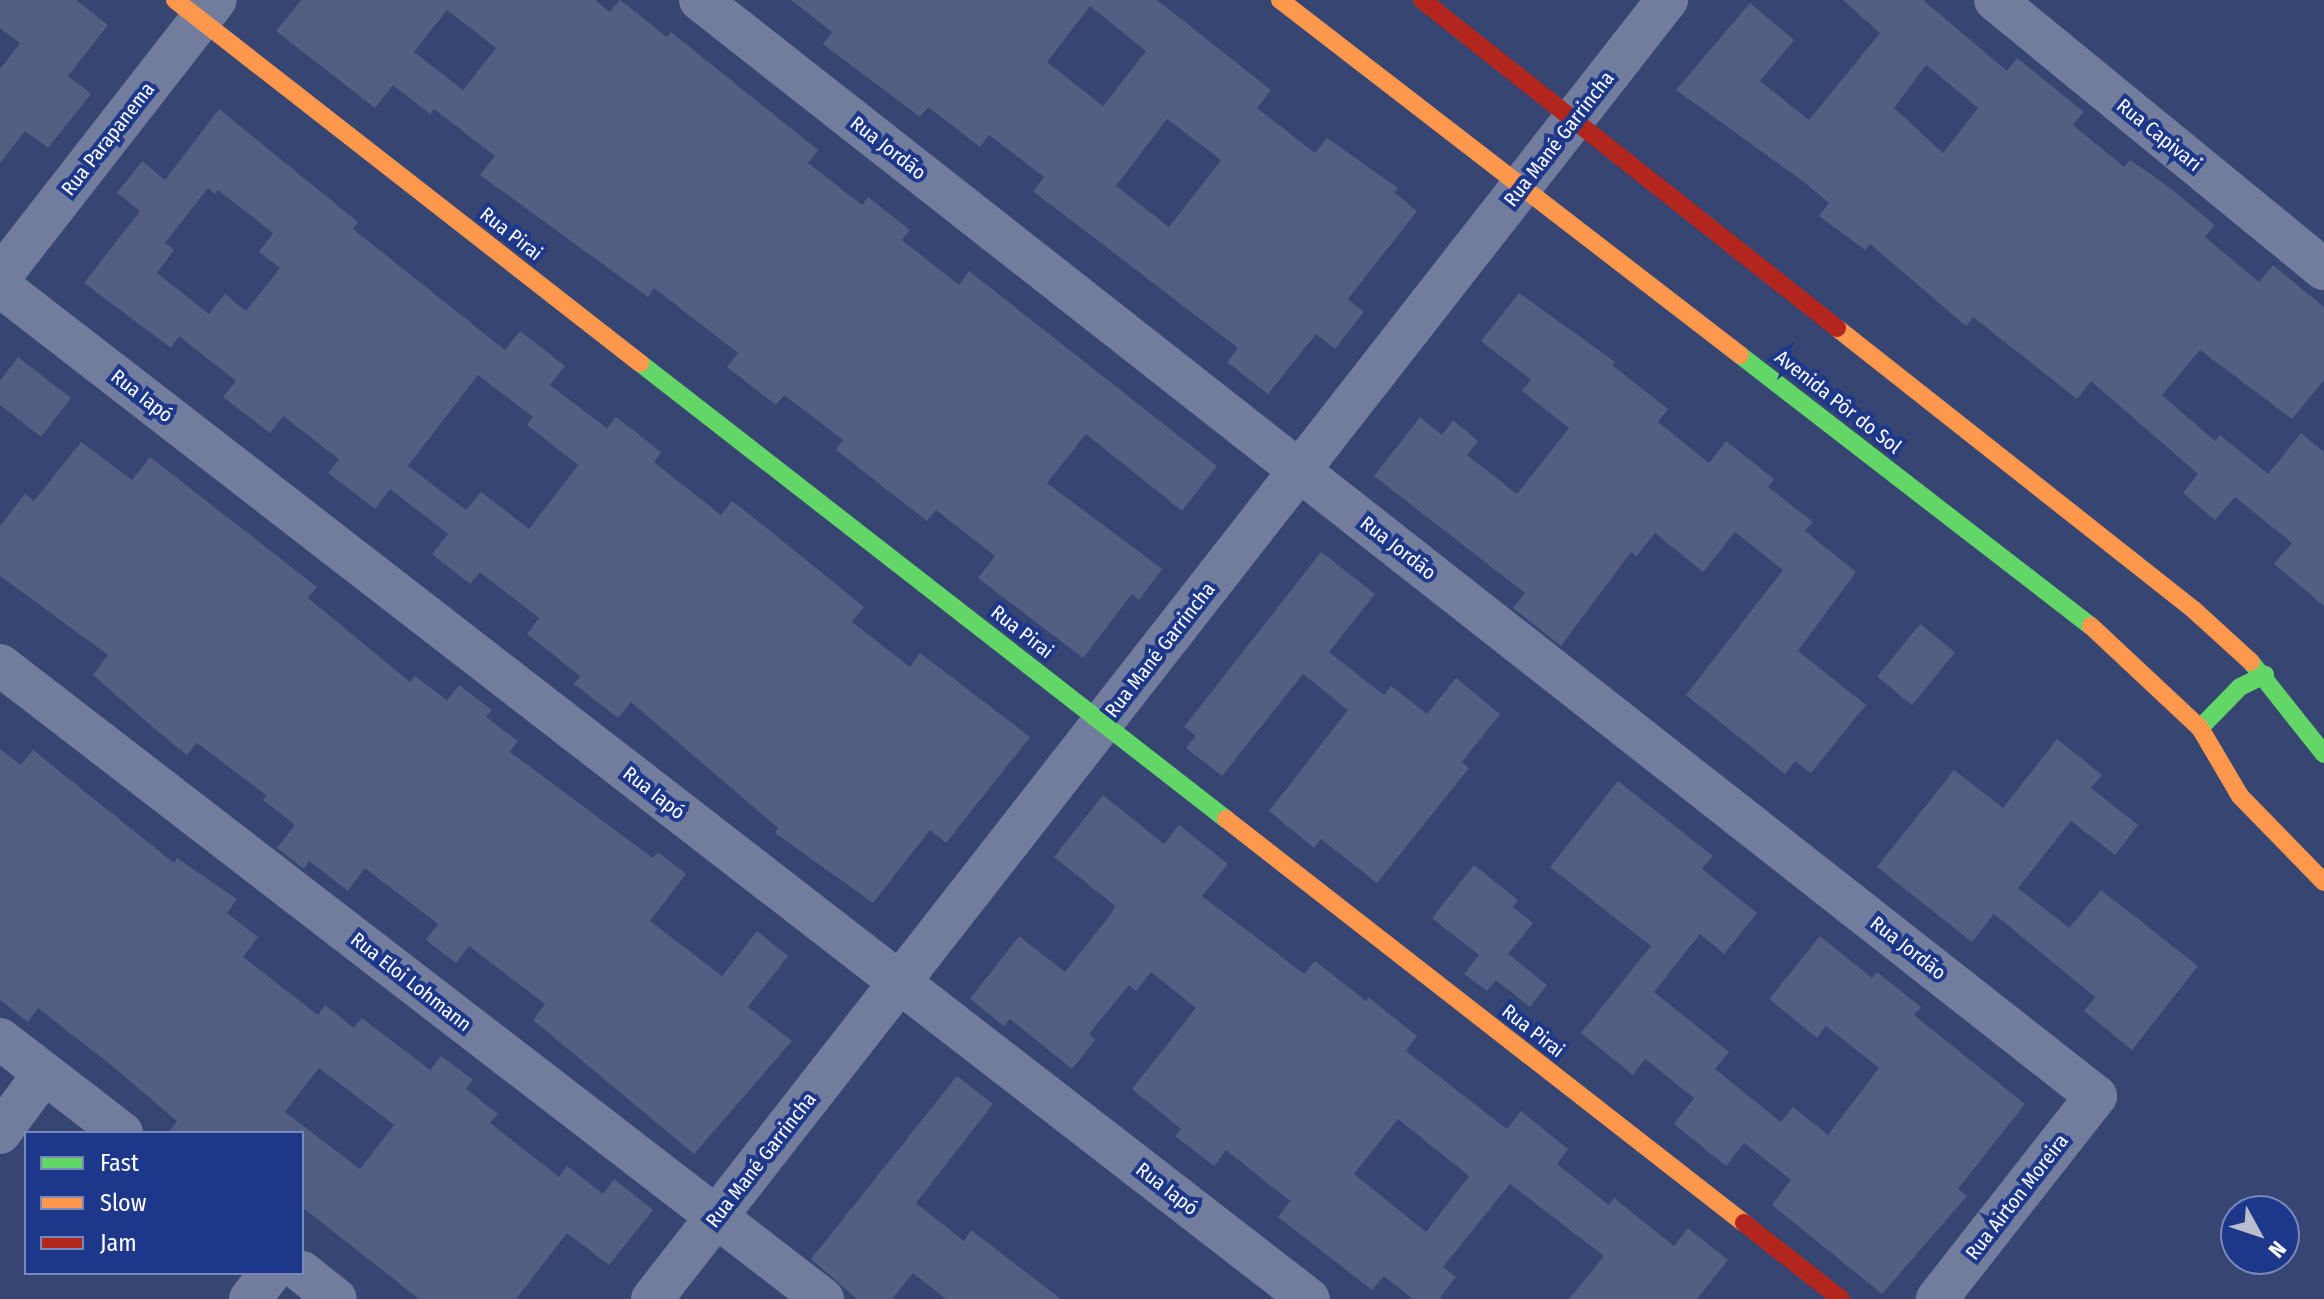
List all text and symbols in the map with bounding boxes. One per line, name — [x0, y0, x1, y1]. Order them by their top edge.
street label: Rua Mané Garrincha — [1499, 67, 1619, 211]
street label: Rua Parapanema — [56, 78, 160, 200]
street label: Rua Capivari — [2112, 94, 2206, 176]
street label: Rua Jordão — [845, 111, 931, 185]
street label: Rua Pirai — [475, 202, 547, 266]
street label: Avenida Pôr do Sol — [1770, 345, 1906, 459]
street label: Rua Iapó — [106, 364, 178, 428]
street label: Rua Jordão — [1355, 511, 1441, 585]
street label: Rua Mané Garrincha — [1100, 578, 1220, 722]
street label: Rua Pirai — [986, 600, 1058, 664]
street label: Rua Iapó — [618, 761, 690, 825]
street label: Rua Jordão — [1865, 911, 1951, 985]
street label: Rua Eloi Lohmann — [346, 928, 476, 1036]
street label: Rua Pirai — [1497, 999, 1569, 1063]
street label: Rua Mané Garrincha — [701, 1088, 821, 1232]
street label: Rua Airton Moreira — [1961, 1129, 2073, 1265]
legend — [24, 1131, 304, 1275]
text: Fast — [100, 1149, 139, 1177]
street label: Rua Iapó — [1131, 1157, 1203, 1221]
text: Slow — [100, 1189, 146, 1217]
north arrow — [2220, 1195, 2300, 1275]
text: Jam — [100, 1229, 137, 1257]
text: N — [2263, 1236, 2292, 1263]

